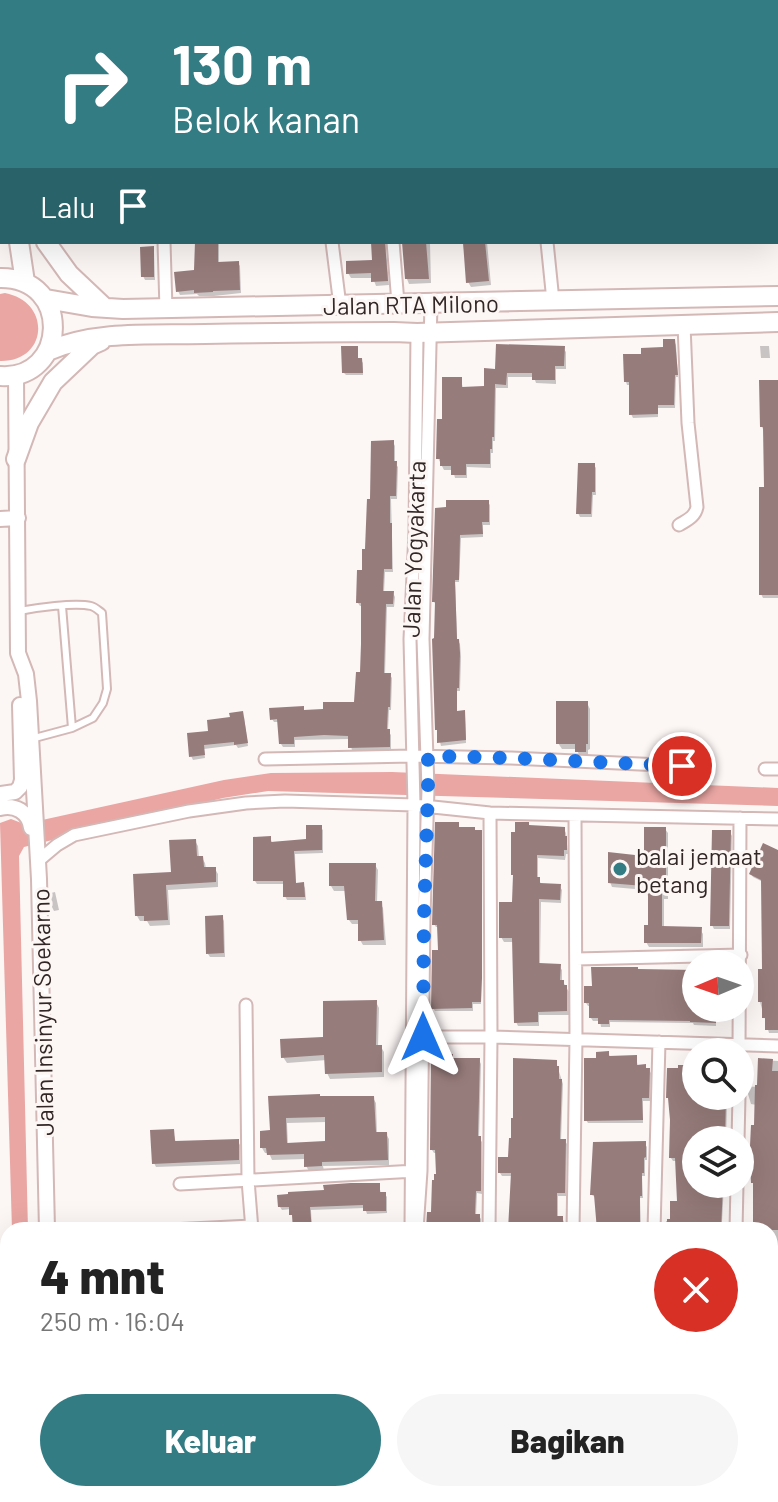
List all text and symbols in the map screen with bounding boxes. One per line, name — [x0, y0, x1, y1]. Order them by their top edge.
text: 130 m — [172, 29, 312, 96]
icon: right — [40, 32, 144, 136]
text: Belok kanan — [172, 97, 360, 140]
icon: arrive — [111, 184, 155, 228]
text: Lalu — [40, 188, 95, 224]
street label: Jalan RTA Milono — [323, 288, 499, 320]
street label: Jalan Yogyakarta — [395, 460, 431, 638]
pin — [648, 732, 716, 800]
icon: arrive — [660, 744, 704, 788]
place label: balai jemaat betang — [636, 841, 762, 898]
marker: balai jemaat betang — [611, 860, 629, 878]
street label: Jalan Insinyur Soekarno — [25, 888, 59, 1136]
north arrow — [682, 950, 754, 1022]
map controls — [682, 950, 754, 1198]
position arrow — [381, 995, 465, 1079]
button: search — [682, 1038, 754, 1110]
button: layers — [682, 1126, 754, 1198]
text: 4 mnt — [40, 1246, 165, 1304]
button: close — [654, 1248, 738, 1332]
text: 250 m · 16:04 — [40, 1305, 185, 1336]
button: Keluar — [40, 1394, 381, 1486]
button: Bagikan — [397, 1394, 738, 1486]

